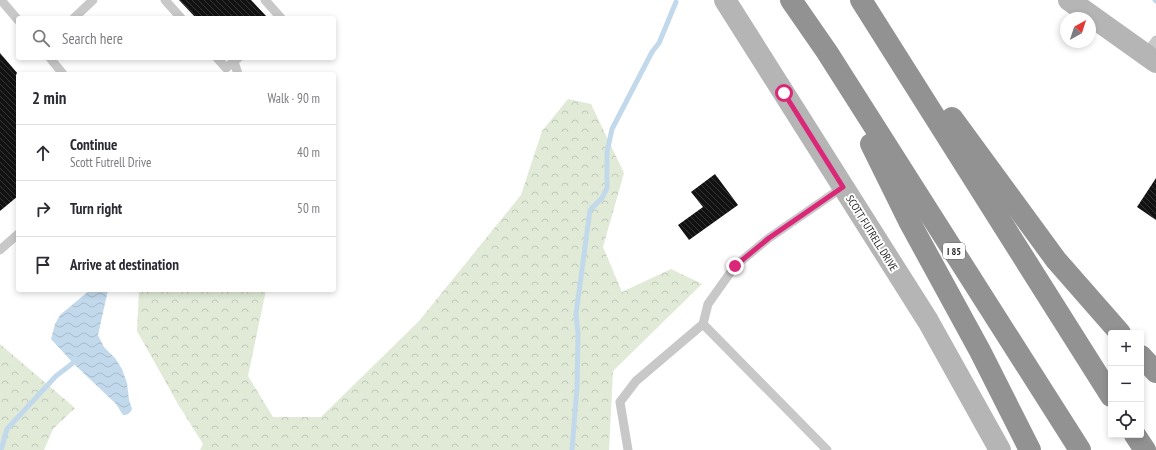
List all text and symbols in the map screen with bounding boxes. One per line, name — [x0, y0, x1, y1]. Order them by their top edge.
north arrow — [1060, 12, 1096, 48]
search box — [16, 16, 336, 60]
icon: search — [30, 27, 52, 49]
text: Search here — [62, 29, 123, 48]
route start — [775, 84, 793, 102]
text: 2 min — [32, 87, 66, 109]
text: Walk · 90 m — [268, 90, 320, 107]
text: Continue — [70, 135, 117, 154]
icon: ahead — [32, 142, 54, 164]
text: 40 m — [297, 144, 320, 161]
text: Scott Futrell Drive — [70, 154, 151, 171]
street label: SCOTT FUTRELL DRIVE — [843, 192, 901, 274]
icon: right — [32, 198, 54, 220]
text: Turn right — [70, 199, 122, 218]
text: 50 m — [297, 200, 320, 217]
road number: I 85 — [943, 243, 965, 259]
icon: arrive — [32, 254, 54, 276]
text: Arrive at destination — [70, 255, 179, 274]
route end — [726, 257, 744, 275]
map controls — [1108, 330, 1144, 438]
button: + — [1108, 330, 1144, 366]
button: − — [1108, 366, 1144, 402]
button: locate — [1108, 402, 1144, 438]

